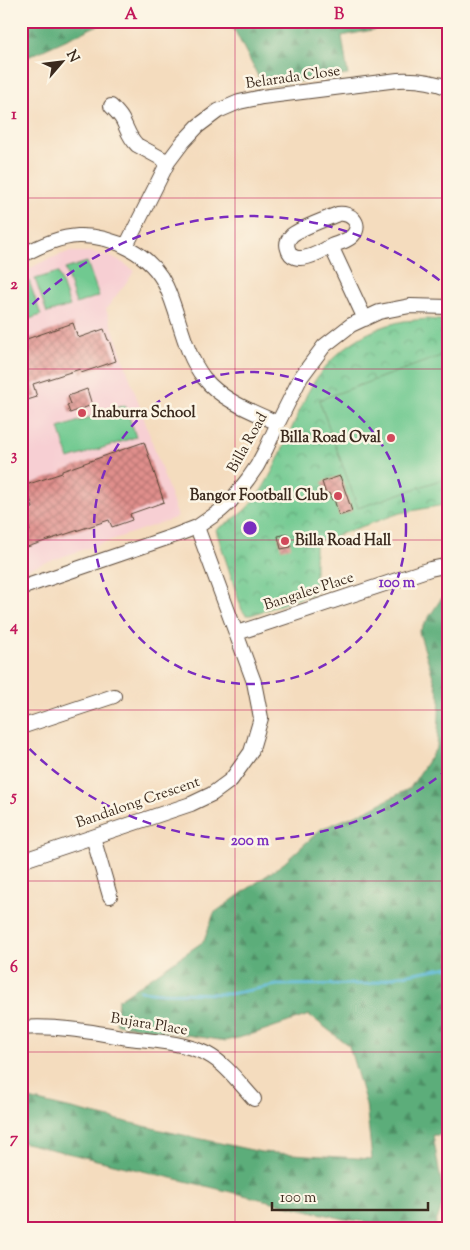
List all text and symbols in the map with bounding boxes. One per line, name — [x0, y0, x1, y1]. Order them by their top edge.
text: A — [125, 4, 138, 27]
text: B — [334, 4, 344, 27]
north arrow — [38, 38, 88, 88]
text: N — [60, 47, 83, 66]
street label: Belarada Close — [244, 61, 342, 95]
text: 1 — [11, 104, 17, 127]
text: 2 — [10, 274, 18, 297]
place label: Inaburra School — [92, 403, 196, 424]
marker: Inaburra School — [76, 407, 88, 419]
street label: Billa Road — [223, 409, 273, 477]
place label: Billa Road Oval — [280, 428, 382, 449]
marker: Billa Road Oval — [385, 432, 397, 444]
text: 3 — [11, 445, 18, 468]
place label: Bangor Football Club — [190, 486, 328, 507]
marker: Bangor Football Club — [332, 490, 344, 502]
centre of rings — [241, 519, 259, 537]
place label: Billa Road Hall — [295, 531, 392, 552]
marker: Billa Road Hall — [279, 535, 291, 547]
street label: Bangalee Place — [261, 568, 357, 616]
text: 100 m — [379, 573, 416, 594]
text: 4 — [9, 616, 18, 639]
street label: Bandalong Crescent — [73, 772, 203, 834]
text: 5 — [9, 786, 17, 809]
text: 200 m — [231, 831, 270, 852]
text: 6 — [10, 957, 18, 980]
street label: Bujara Place — [109, 1009, 189, 1041]
text: 7 — [10, 1128, 19, 1151]
scale bar — [272, 1180, 429, 1212]
text: 100 m — [280, 1188, 317, 1209]

